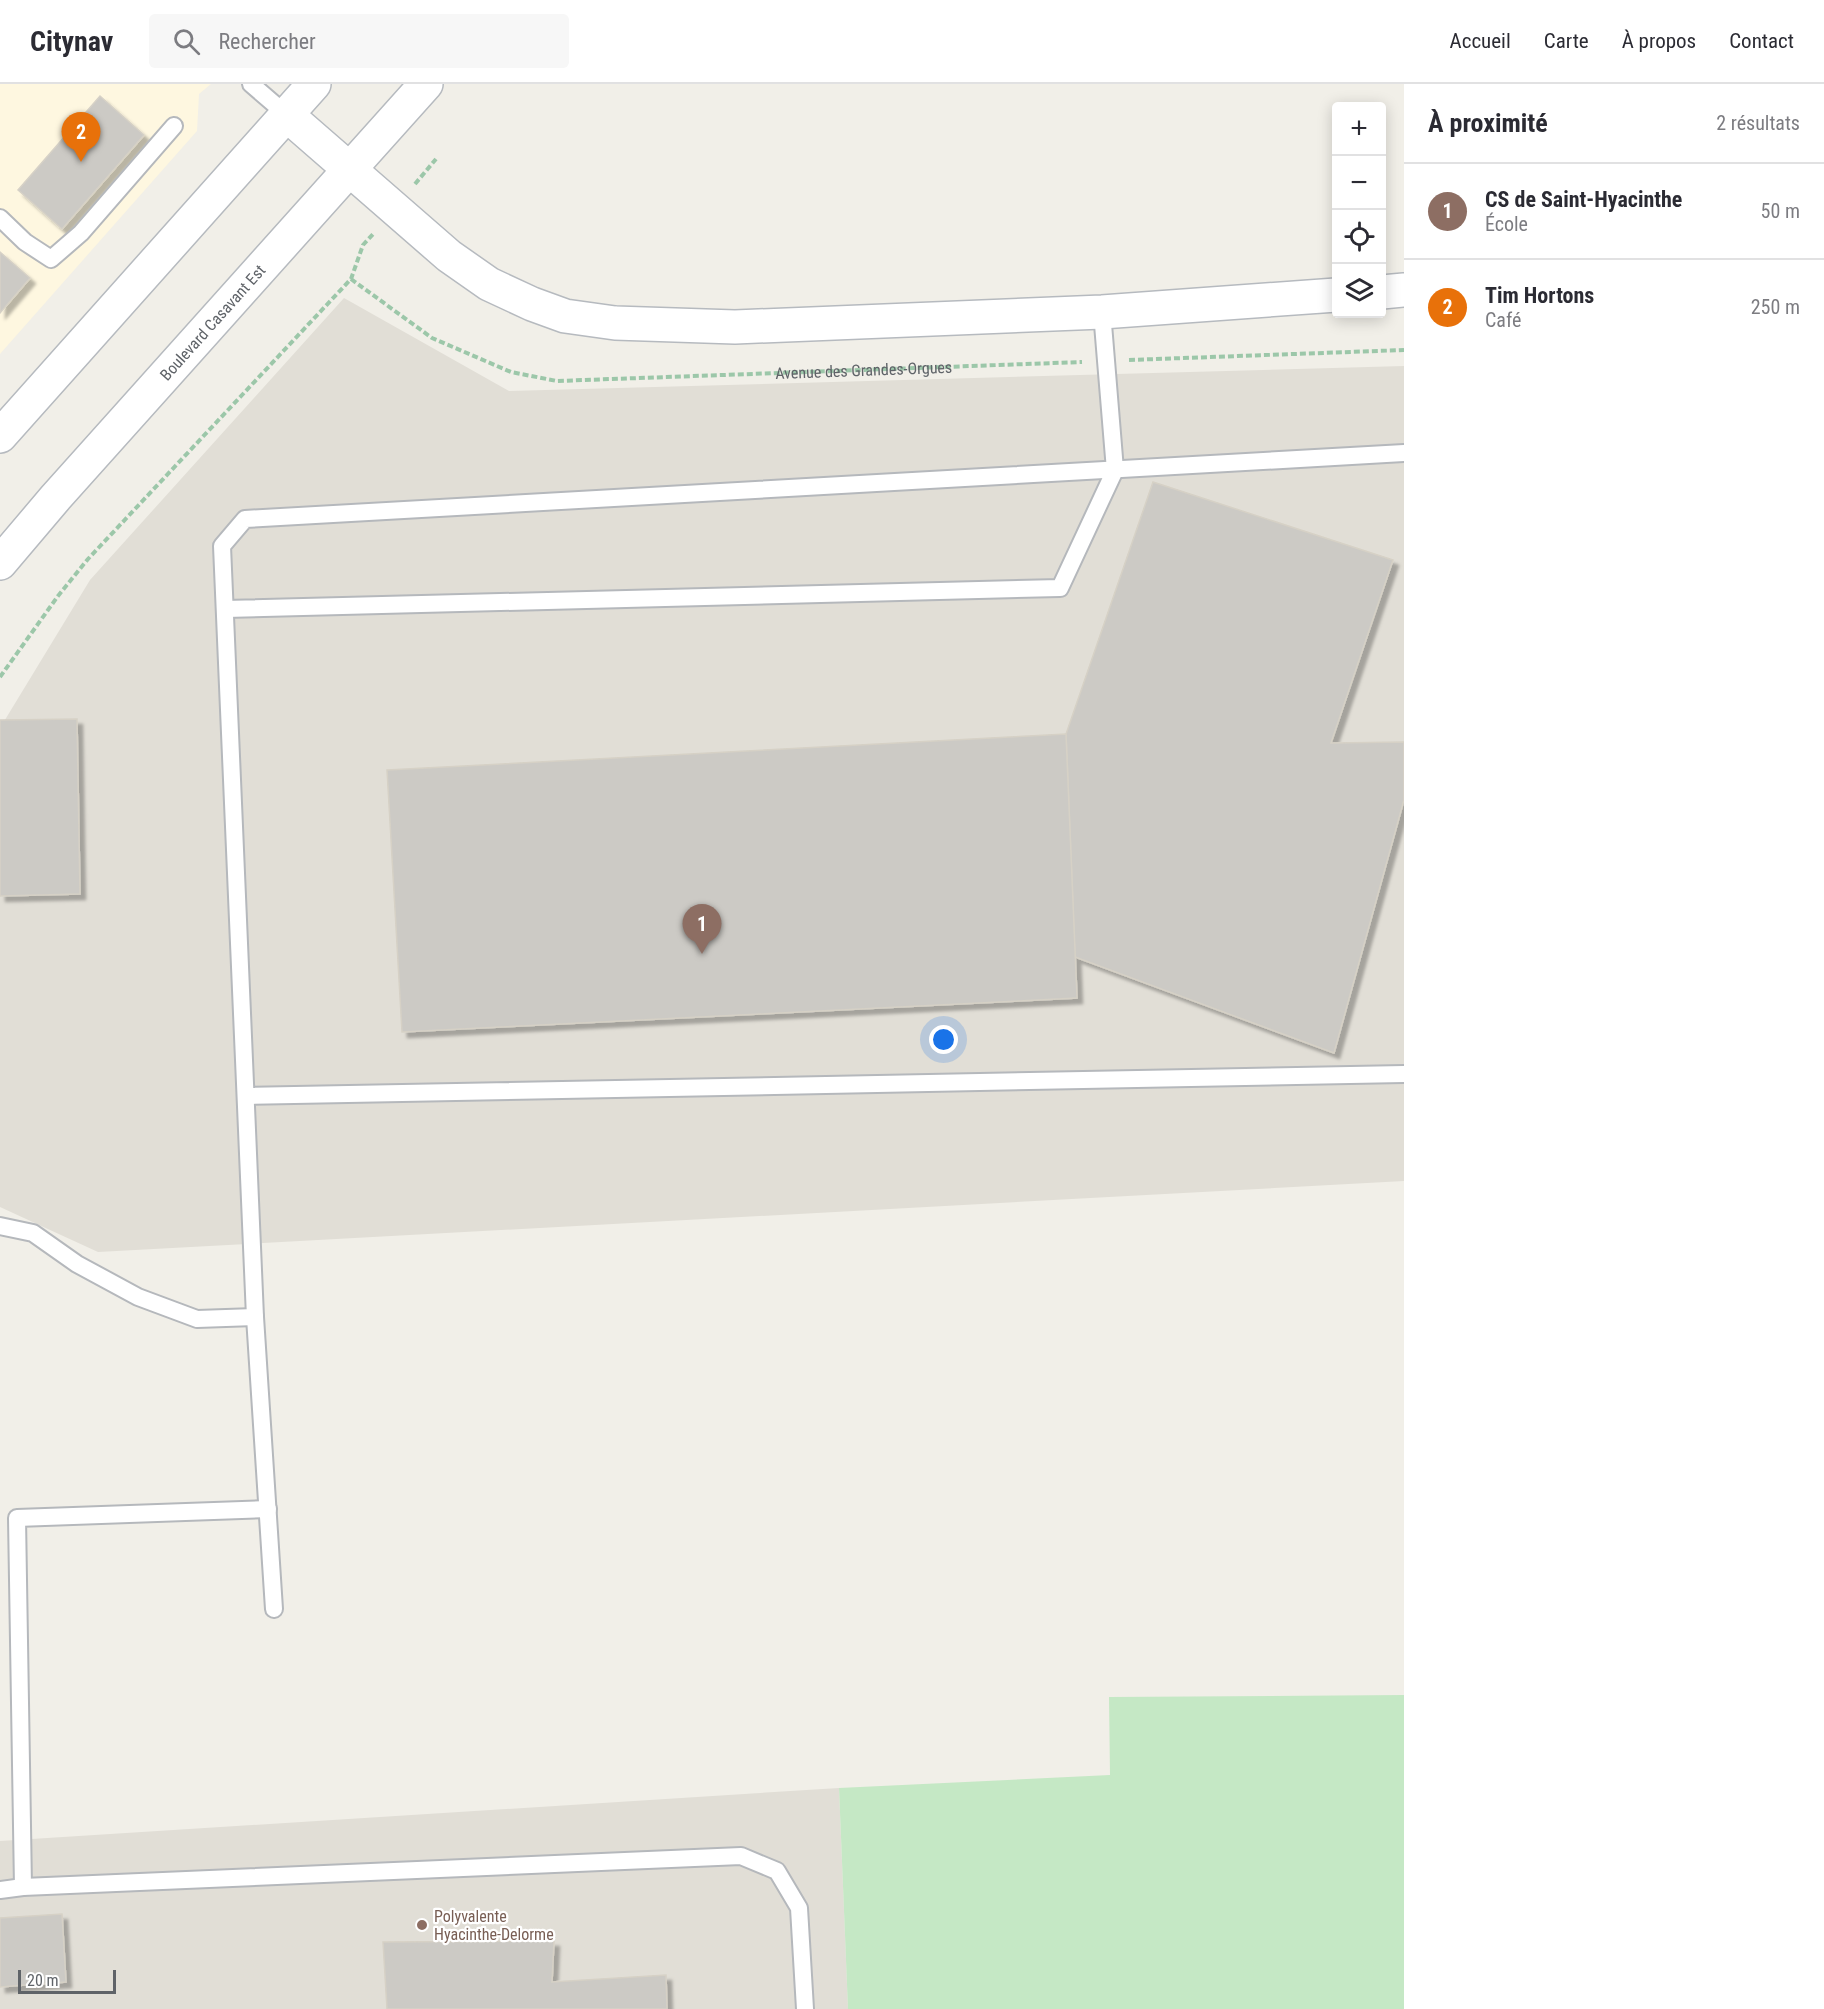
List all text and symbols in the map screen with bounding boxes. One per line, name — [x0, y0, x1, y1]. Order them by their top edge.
search box — [149, 14, 569, 68]
text: Citynav — [30, 25, 113, 58]
icon: search — [170, 25, 203, 58]
text: Rechercher — [218, 29, 316, 54]
text: Accueil — [1450, 29, 1511, 53]
text: Carte — [1544, 29, 1589, 53]
text: À propos — [1622, 29, 1696, 53]
text: Contact — [1729, 29, 1794, 53]
map controls — [1332, 102, 1386, 318]
button: + — [1332, 102, 1386, 156]
text: À proximité — [1428, 108, 1548, 138]
text: 2 résultats — [1716, 111, 1800, 135]
pin: 2 — [62, 112, 100, 162]
button: − — [1332, 156, 1386, 210]
text: CS de Saint-Hyacinthe — [1485, 187, 1682, 212]
text: 1 — [1442, 199, 1453, 223]
text: 50 m — [1761, 199, 1800, 223]
button: locate — [1332, 210, 1386, 264]
text: École — [1485, 212, 1528, 236]
street label: Boulevard Casavant Est — [156, 261, 270, 384]
button: layers — [1332, 264, 1386, 318]
text: Tim Hortons — [1485, 283, 1594, 308]
text: 2 — [1442, 295, 1453, 319]
text: 250 m — [1751, 295, 1800, 319]
text: Café — [1485, 308, 1521, 332]
street label: Avenue des Grandes-Orgues — [775, 358, 953, 383]
pin: 1 — [682, 904, 722, 954]
your location — [929, 1025, 958, 1054]
place label: Polyvalente Hyacinthe-Delorme — [434, 1907, 554, 1944]
marker: Polyvalente Hyacinthe-Delorme — [415, 1918, 429, 1932]
scale bar — [18, 1967, 116, 1994]
text: 20 m — [27, 1971, 59, 1990]

